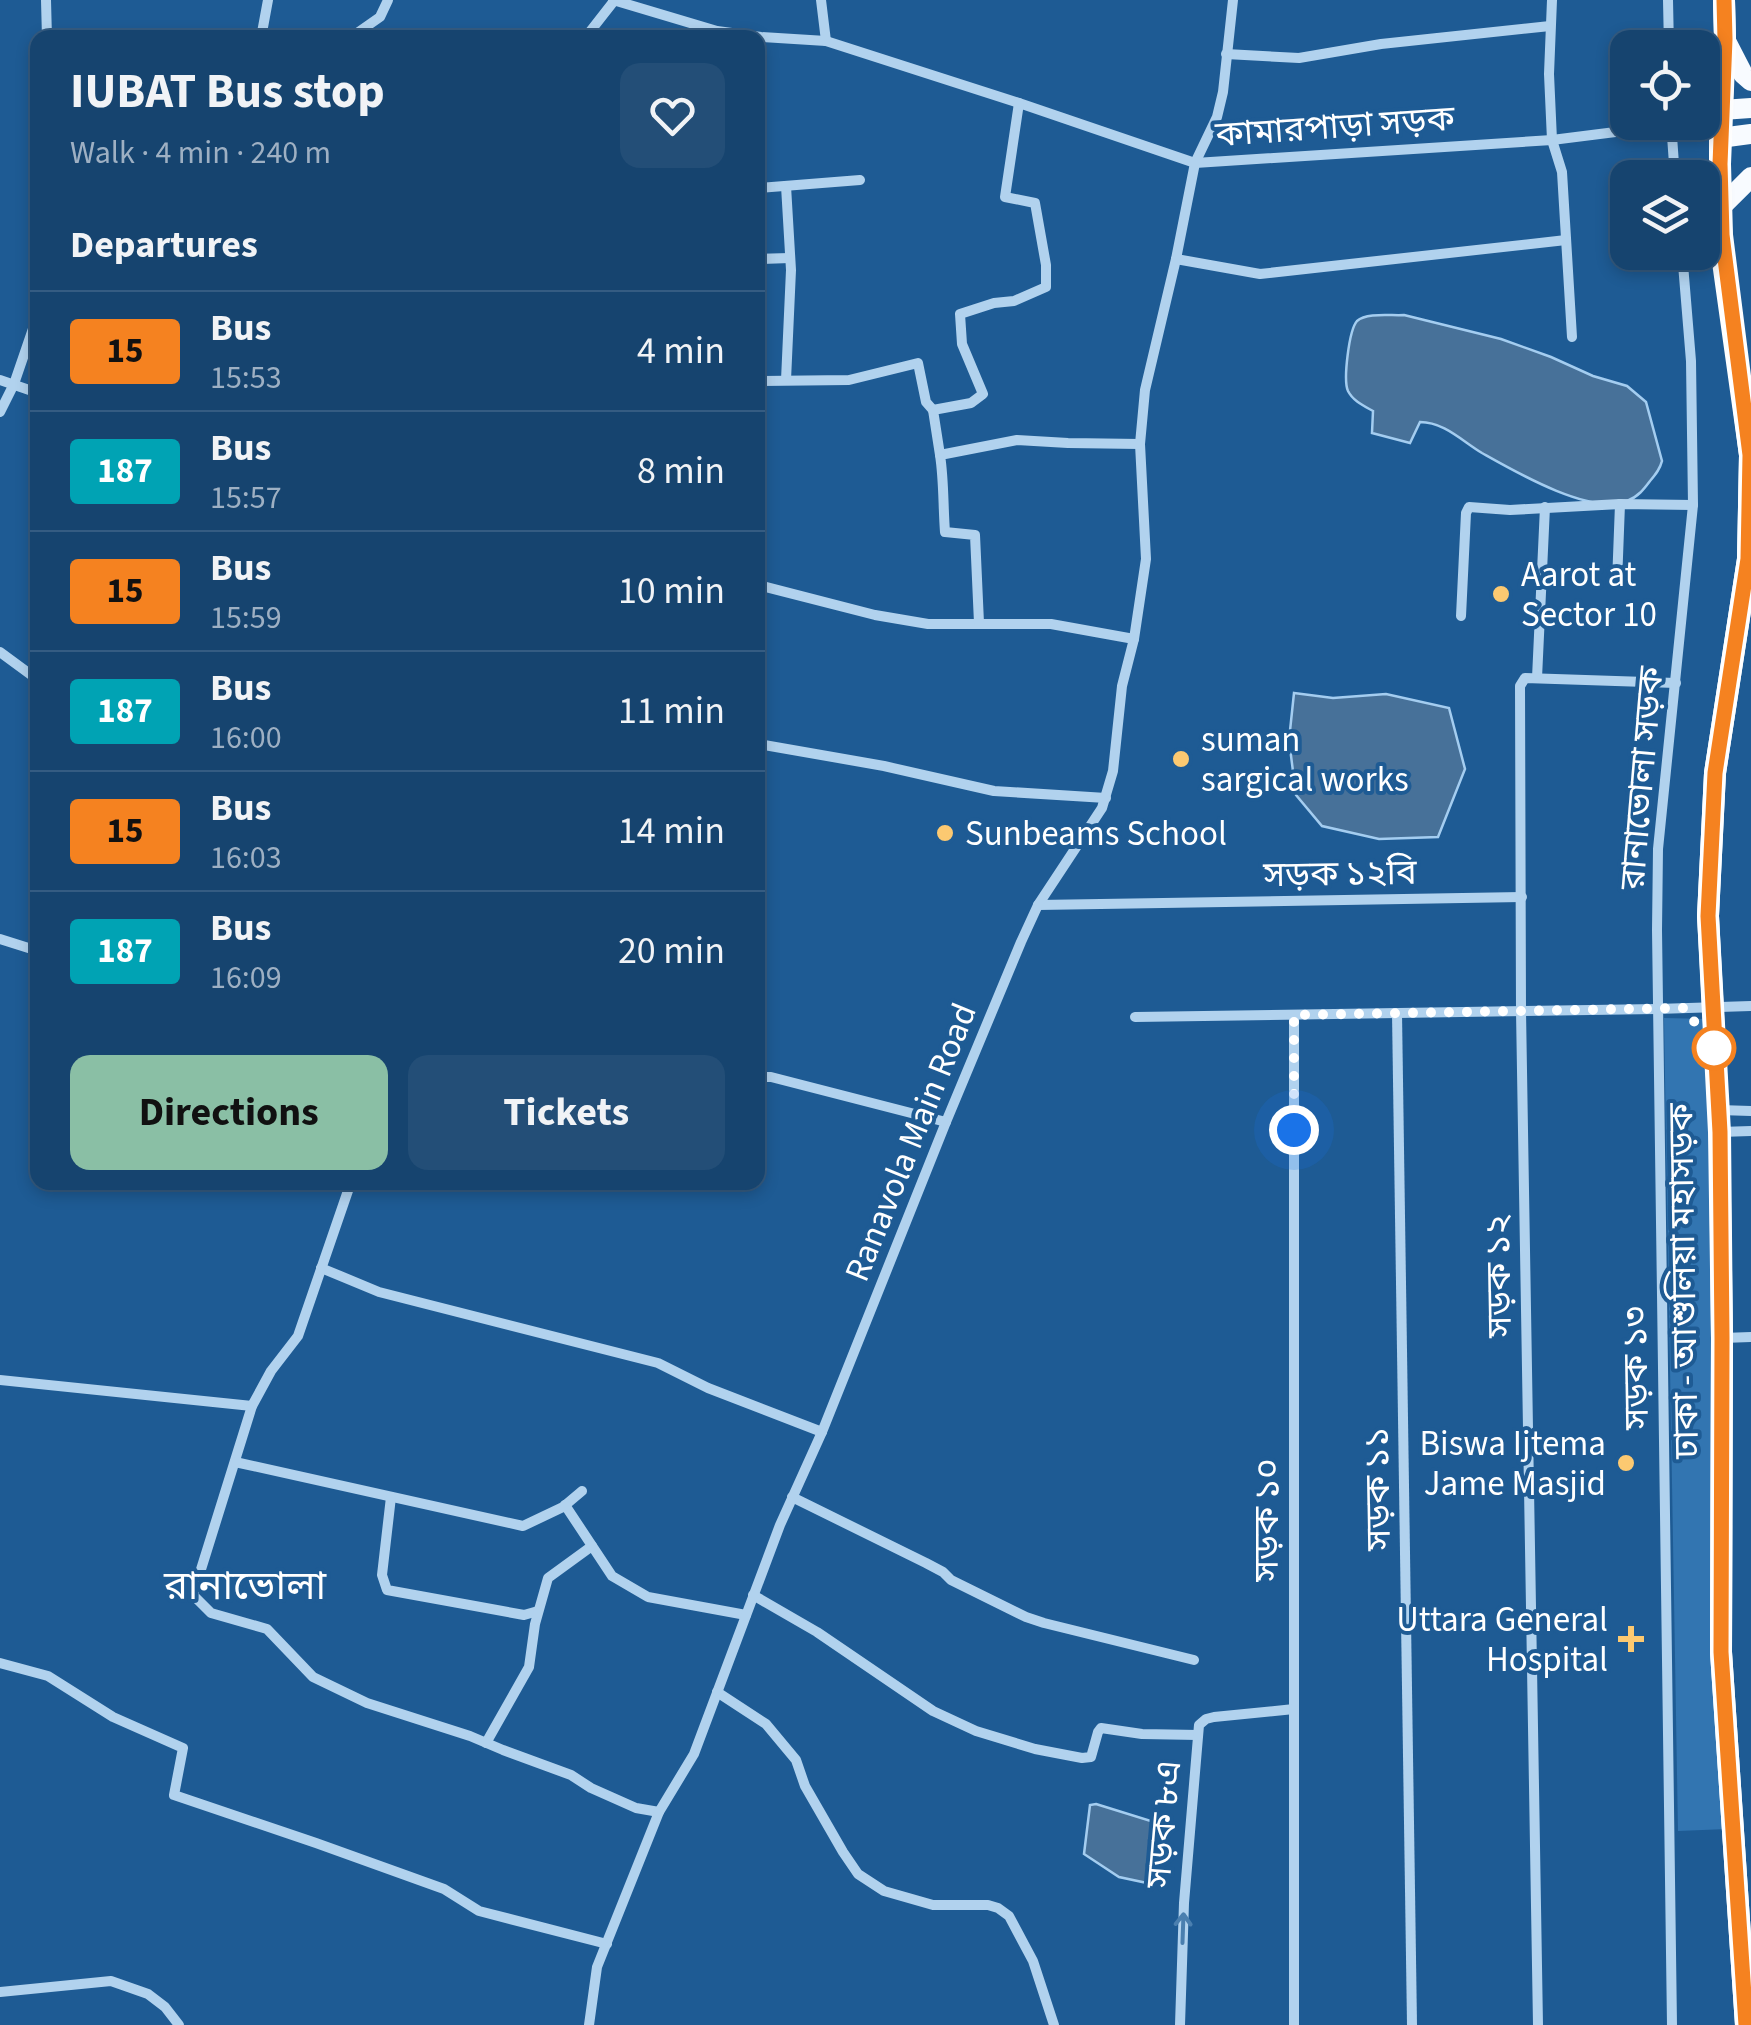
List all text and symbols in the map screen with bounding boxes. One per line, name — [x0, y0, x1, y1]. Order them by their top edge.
map controls — [1610, 30, 1720, 270]
button: locate — [1610, 30, 1720, 140]
text: IUBAT Bus stop — [70, 58, 385, 126]
button: heart — [620, 63, 725, 168]
street label: কামারপাড়া সড়ক — [1213, 94, 1457, 160]
text: Walk · 4 min · 240 m — [70, 130, 331, 176]
button: layers — [1610, 160, 1720, 270]
text: Departures — [70, 218, 258, 272]
text: Bus — [210, 301, 271, 355]
text: 4 min — [637, 324, 725, 378]
text: 15 — [107, 326, 143, 376]
text: 15:53 — [210, 355, 282, 401]
text: Bus — [210, 421, 271, 475]
text: 8 min — [637, 444, 725, 498]
text: 187 — [97, 446, 153, 496]
text: 15:57 — [210, 475, 282, 521]
text: Bus — [210, 541, 271, 595]
place label: Aarot at Sector 10 — [1521, 550, 1657, 640]
text: 10 min — [618, 564, 725, 618]
text: 15 — [107, 566, 143, 616]
marker: Aarot at Sector 10 — [1490, 583, 1512, 605]
text: 15:59 — [210, 595, 282, 641]
text: Bus — [210, 661, 271, 715]
street label: রানাভোলা সড়ক — [1607, 664, 1677, 893]
text: 11 min — [618, 684, 725, 738]
text: 187 — [97, 686, 153, 736]
text: 16:00 — [210, 715, 282, 761]
place label: suman sargical works — [1201, 715, 1409, 805]
marker: suman sargical works — [1170, 748, 1192, 770]
text: Bus — [210, 781, 271, 835]
text: 14 min — [618, 804, 725, 858]
text: 15 — [107, 806, 143, 856]
place label: Sunbeams School — [965, 809, 1227, 859]
marker: Sunbeams School — [934, 822, 956, 844]
text: 16:03 — [210, 835, 282, 881]
street label: সড়ক ১২বি — [1262, 848, 1418, 900]
text: Bus — [210, 901, 271, 955]
text: 20 min — [618, 924, 725, 978]
text: 187 — [97, 926, 153, 976]
text: 16:09 — [210, 955, 282, 1001]
street label: Ranavola Main Road — [832, 996, 990, 1289]
unlabelled marker — [1693, 1027, 1735, 1069]
button: Directions — [70, 1055, 388, 1170]
button: Tickets — [408, 1055, 725, 1170]
street label: ঢাকা - আশুলিয়া মহাসড়ক — [1656, 1102, 1712, 1460]
your location — [1269, 1105, 1319, 1155]
street label: সড়ক ১২ — [1473, 1214, 1525, 1339]
street label: সড়ক ১৩ — [1610, 1306, 1662, 1431]
place label: Biswa Ijtema Jame Masjid — [1419, 1419, 1606, 1509]
street label: সড়ক ১১ — [1352, 1427, 1404, 1552]
marker: Biswa Ijtema Jame Masjid — [1615, 1452, 1637, 1474]
street label: সড়ক ১০ — [1242, 1458, 1292, 1583]
district label: রানাভোলা — [163, 1558, 327, 1615]
place label: Uttara General Hospital — [1396, 1595, 1608, 1685]
marker: Uttara General Hospital — [1618, 1626, 1644, 1652]
street label: সড়ক ৮এ — [1133, 1758, 1194, 1891]
one-way arrow — [1173, 1912, 1192, 1944]

